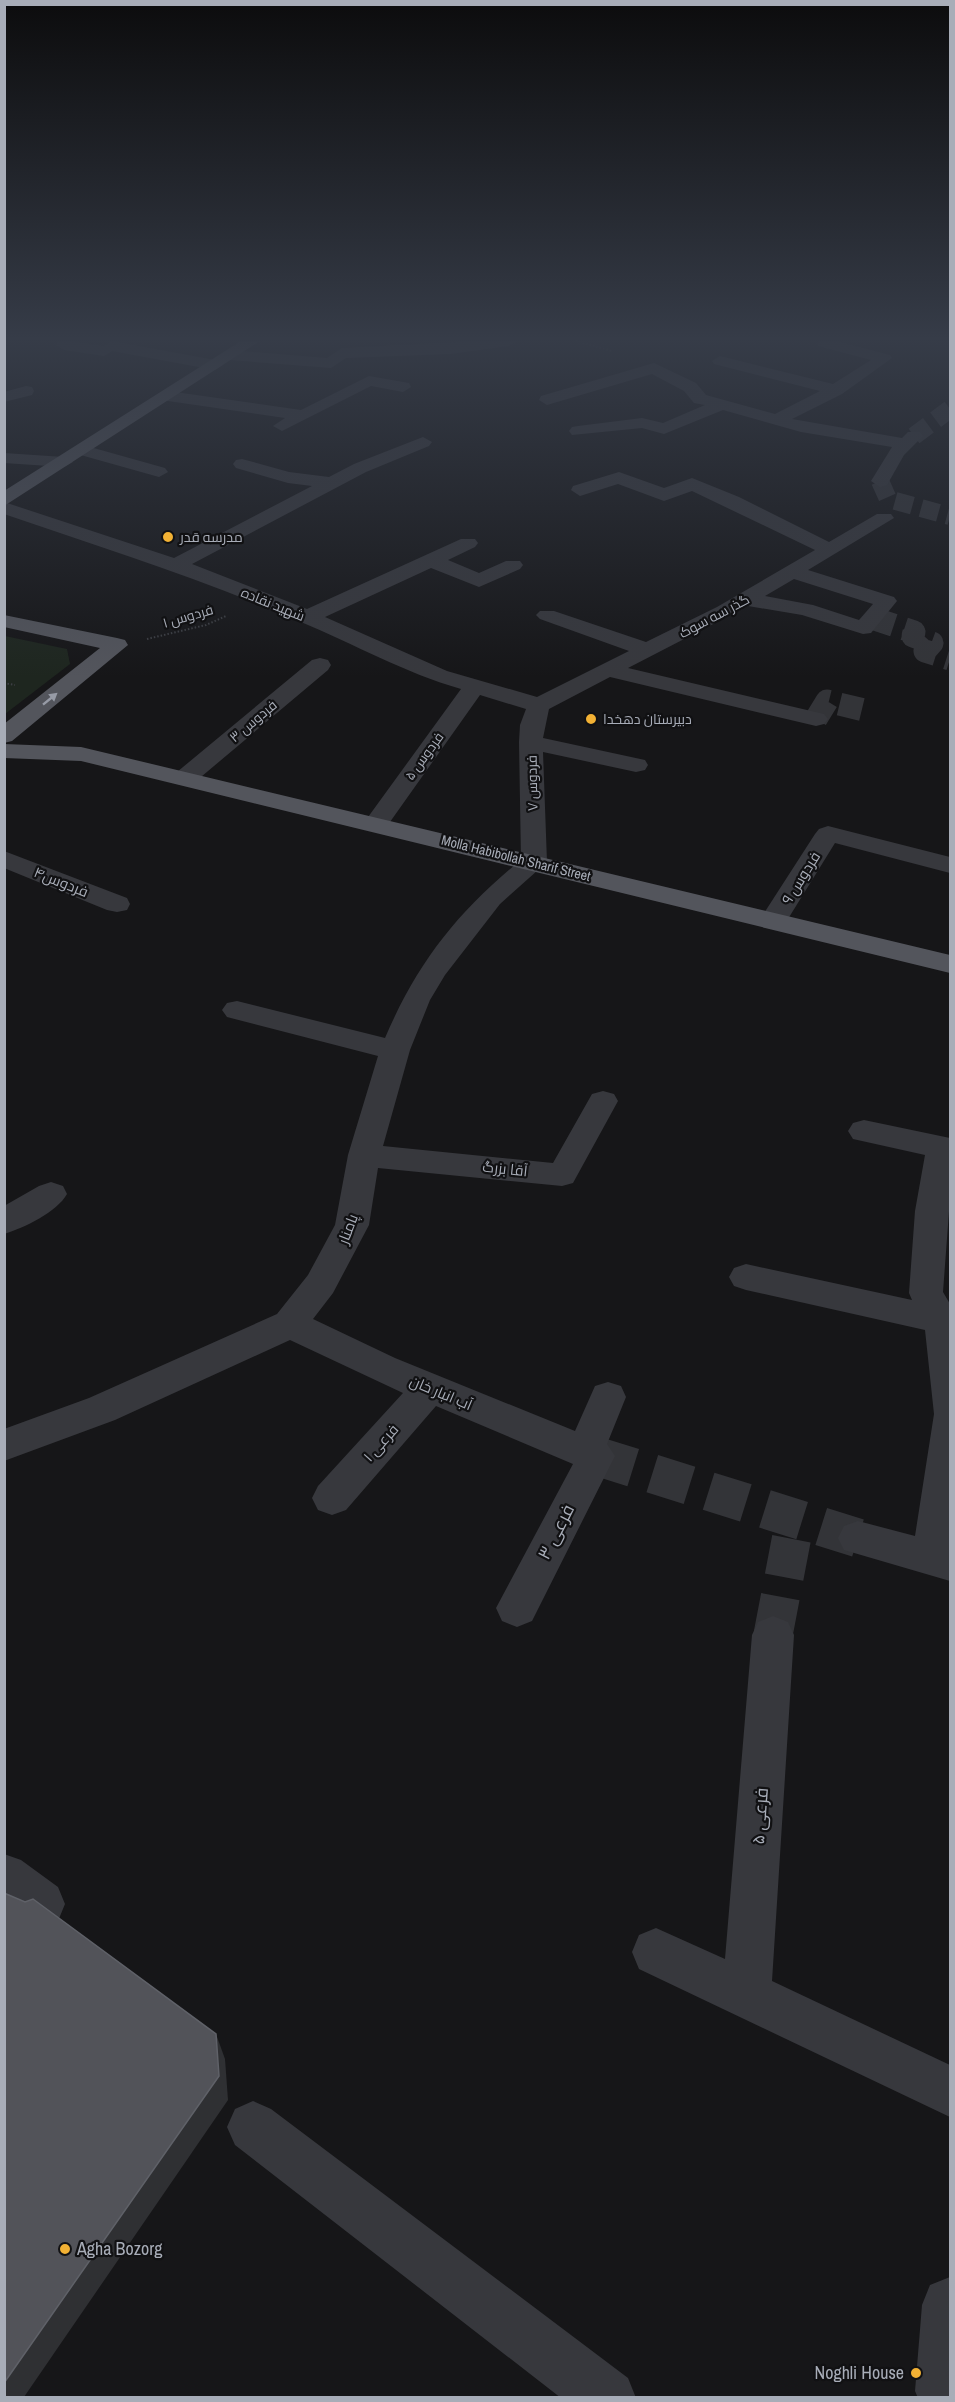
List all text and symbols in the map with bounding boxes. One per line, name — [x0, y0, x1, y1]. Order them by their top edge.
place label: مدرسه قدر — [179, 528, 243, 546]
marker: مدرسه قدر — [161, 530, 175, 544]
street label: شهید نقاده — [238, 583, 308, 625]
street label: گذر سه سوک — [676, 590, 752, 642]
street label: فردوس ۱ — [161, 600, 215, 632]
one-way arrow — [42, 693, 58, 706]
street label: فردوس ۳ — [225, 696, 281, 746]
place label: دبیرستان دهخدا — [603, 710, 692, 728]
marker: دبیرستان دهخدا — [584, 712, 598, 726]
street label: فردوس ۵ — [401, 728, 447, 784]
street label: فردوس ۷ — [523, 755, 541, 811]
street label: Molla Habibollah Sharif Street — [440, 831, 592, 885]
street label: فردوس ۹ — [776, 847, 825, 908]
street label: فردوس۴ — [31, 861, 92, 902]
street label: آقا بزرگ — [481, 1156, 529, 1181]
street label: پامنار — [332, 1211, 363, 1248]
street label: آب انبار خان — [407, 1370, 476, 1415]
street label: فرعی ۱ — [358, 1419, 403, 1466]
street label: فرعی ۳ — [531, 1500, 580, 1564]
street label: فرعی ۵ — [745, 1787, 774, 1845]
place label: Agha Bozorg — [76, 2236, 163, 2261]
marker: Agha Bozorg — [58, 2242, 72, 2256]
place label: Noghli House — [815, 2360, 904, 2385]
marker: Noghli House — [909, 2366, 923, 2380]

